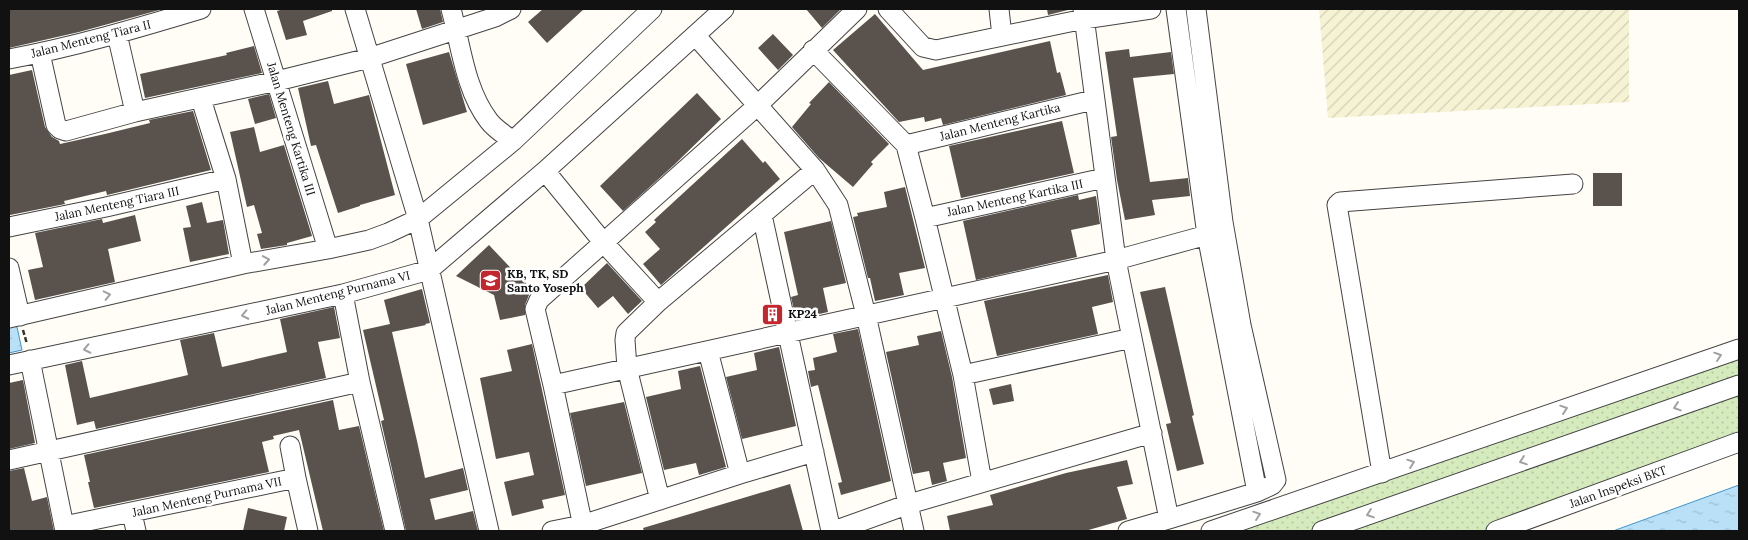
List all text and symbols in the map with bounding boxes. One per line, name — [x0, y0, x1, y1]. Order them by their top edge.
street label: Jalan Menteng Tiara II — [28, 16, 152, 61]
street label: Jalan Menteng Kartika III — [264, 59, 319, 197]
street label: Jalan Menteng Kartika — [937, 99, 1062, 144]
street label: Jalan Menteng Kartika III — [944, 176, 1084, 219]
street label: Jalan Menteng Tiara III — [52, 183, 181, 224]
one-way arrow — [261, 255, 270, 265]
place label: KB, TK, SD Santo Yoseph — [507, 266, 584, 295]
street label: Jalan Menteng Purnama VI — [263, 267, 412, 318]
school or university icon: KB, TK, SD Santo Yoseph — [479, 269, 503, 293]
one-way arrow — [103, 290, 112, 301]
building icon: KP24 — [760, 302, 784, 326]
place label: KP24 — [788, 306, 818, 321]
one-way arrow — [241, 309, 250, 320]
one-way arrow — [82, 343, 91, 353]
one-way arrow — [1713, 352, 1722, 362]
one-way arrow — [1673, 401, 1681, 411]
one-way arrow — [1560, 405, 1568, 415]
one-way arrow — [1520, 455, 1528, 465]
one-way arrow — [1406, 458, 1415, 468]
street label: Jalan Inspeksi BKT — [1566, 462, 1669, 511]
street label: Jalan Menteng Purnama VII — [130, 473, 283, 520]
one-way arrow — [1366, 508, 1375, 518]
one-way arrow — [1252, 511, 1261, 521]

